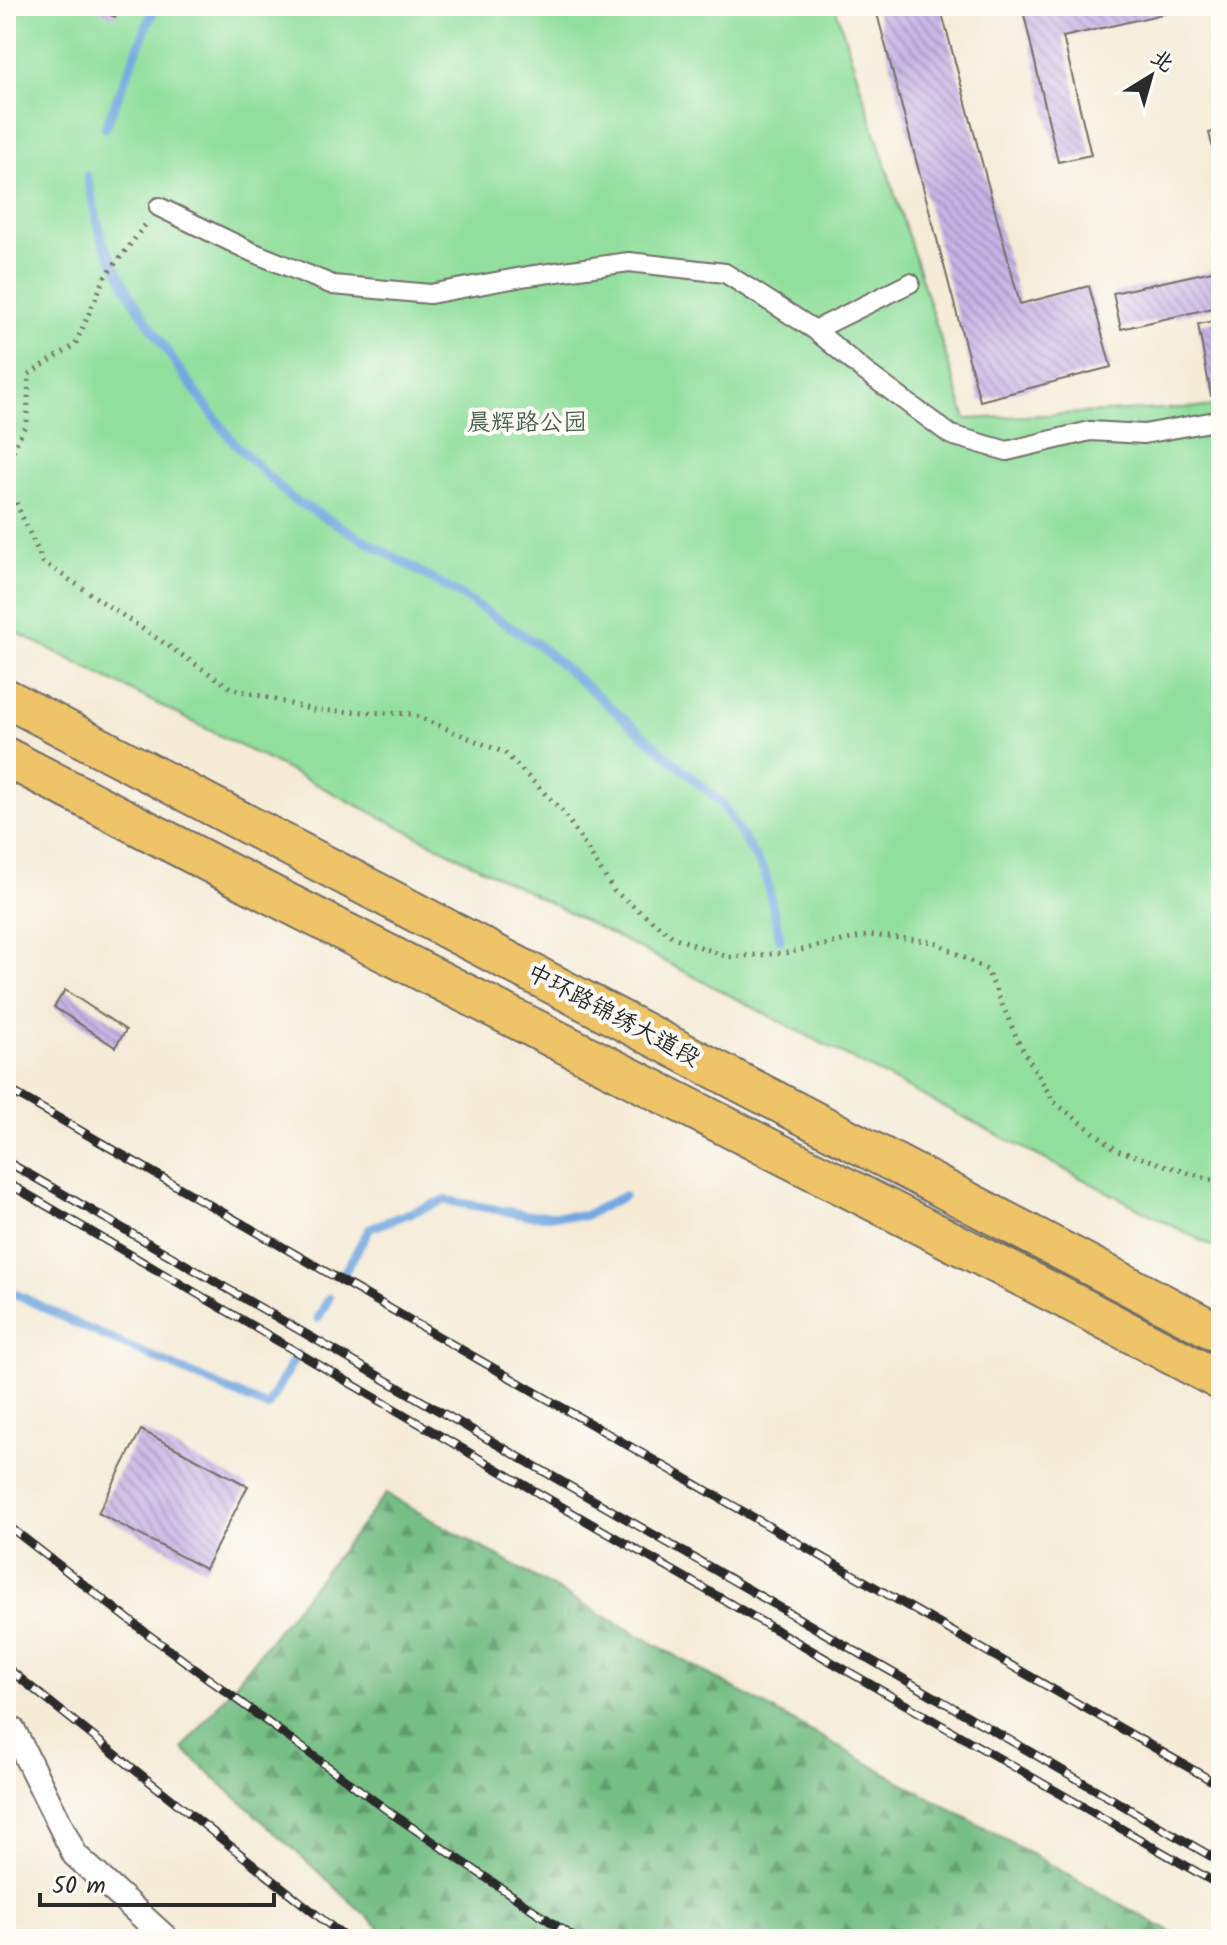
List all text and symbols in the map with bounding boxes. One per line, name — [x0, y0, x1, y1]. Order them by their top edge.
north arrow — [1111, 36, 1191, 116]
text: 北 — [1142, 41, 1181, 83]
park label: 晨辉路公园 — [467, 404, 587, 443]
street label: 中环路锦绣大道段 — [519, 954, 707, 1078]
scale bar — [40, 1857, 274, 1907]
text: 50 m — [52, 1867, 106, 1906]

